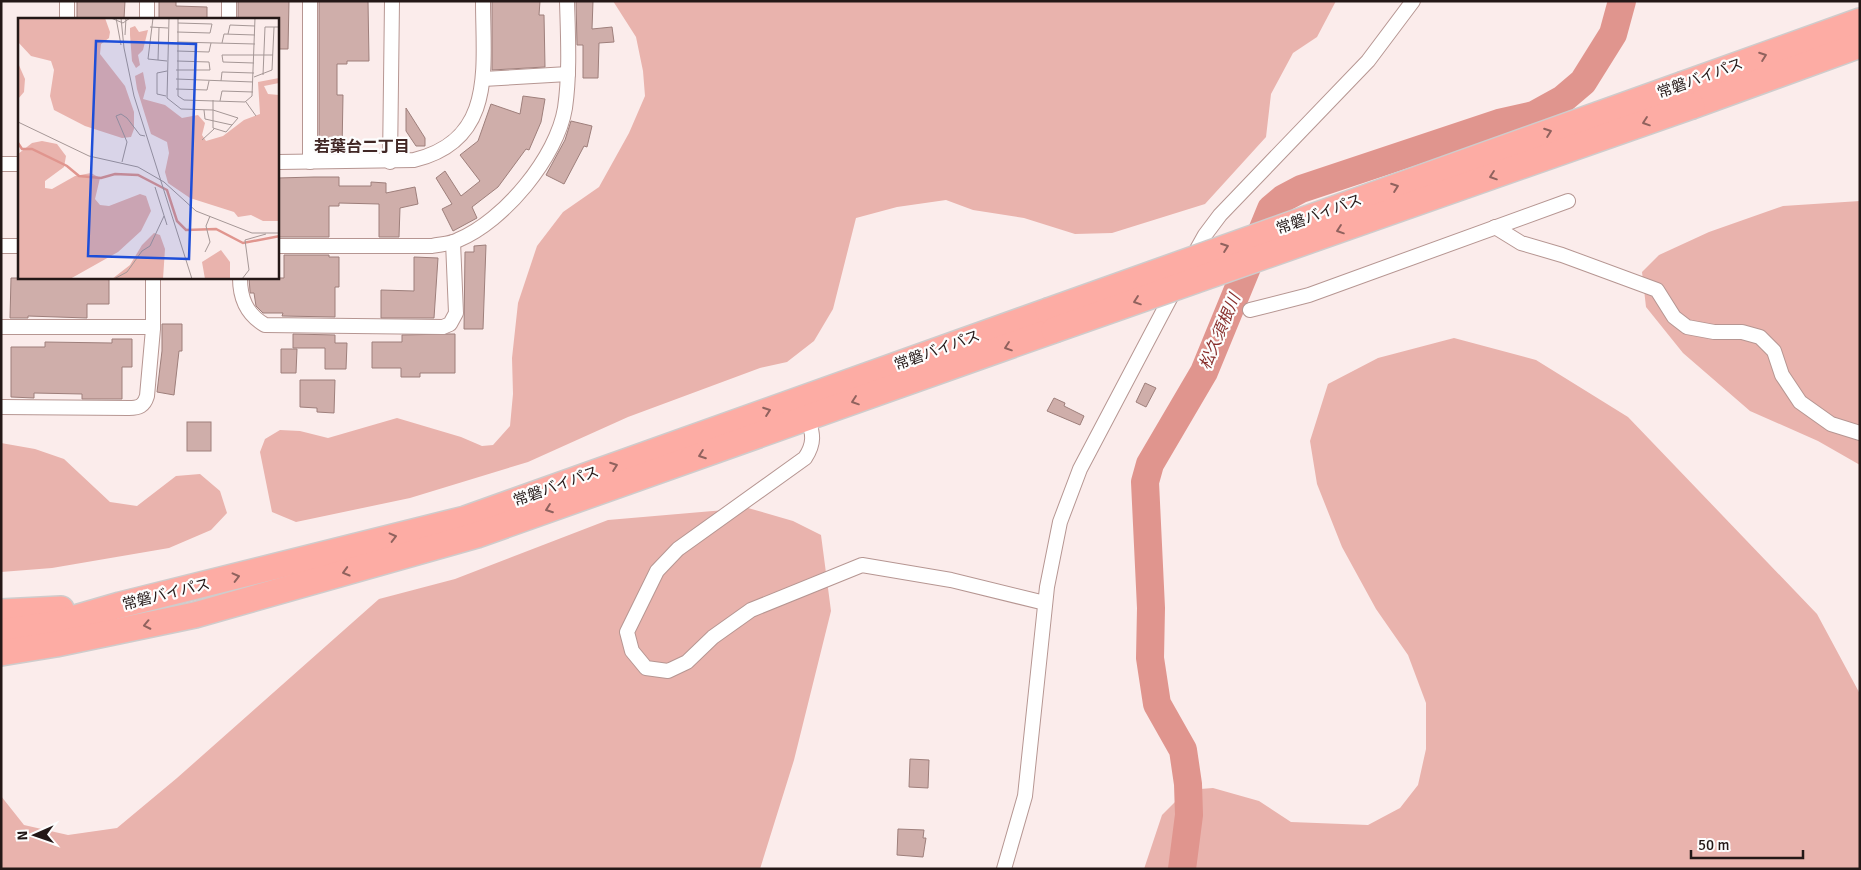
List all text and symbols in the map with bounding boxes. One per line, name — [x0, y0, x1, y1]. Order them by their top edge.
inset map — [18, 18, 279, 279]
one-way arrow — [1758, 52, 1766, 62]
street label: 常磐バイパス — [1655, 54, 1745, 102]
one-way arrow — [1642, 116, 1651, 126]
one-way arrow — [1543, 128, 1552, 138]
district label: 若葉台二丁目 — [314, 137, 410, 157]
one-way arrow — [1489, 170, 1498, 180]
one-way arrow — [1390, 183, 1399, 193]
street label: 常磐バイパス — [1274, 190, 1364, 238]
one-way arrow — [1336, 224, 1344, 234]
one-way arrow — [1221, 243, 1229, 253]
water label: 松久須根川 — [1195, 289, 1246, 373]
one-way arrow — [1133, 295, 1142, 305]
street label: 常磐バイパス — [892, 326, 982, 374]
one-way arrow — [1005, 341, 1013, 351]
one-way arrow — [851, 395, 860, 405]
one-way arrow — [763, 407, 771, 417]
one-way arrow — [698, 449, 707, 459]
one-way arrow — [609, 461, 618, 471]
street label: 常磐バイパス — [511, 462, 601, 510]
one-way arrow — [545, 503, 554, 513]
one-way arrow — [389, 532, 398, 543]
one-way arrow — [342, 566, 350, 577]
one-way arrow — [231, 572, 239, 582]
street label: 常磐バイパス — [120, 574, 212, 614]
one-way arrow — [142, 619, 151, 630]
north arrow — [10, 810, 60, 860]
scale bar — [1691, 828, 1804, 860]
text: N — [14, 830, 31, 841]
text: 50 m — [1698, 836, 1729, 854]

